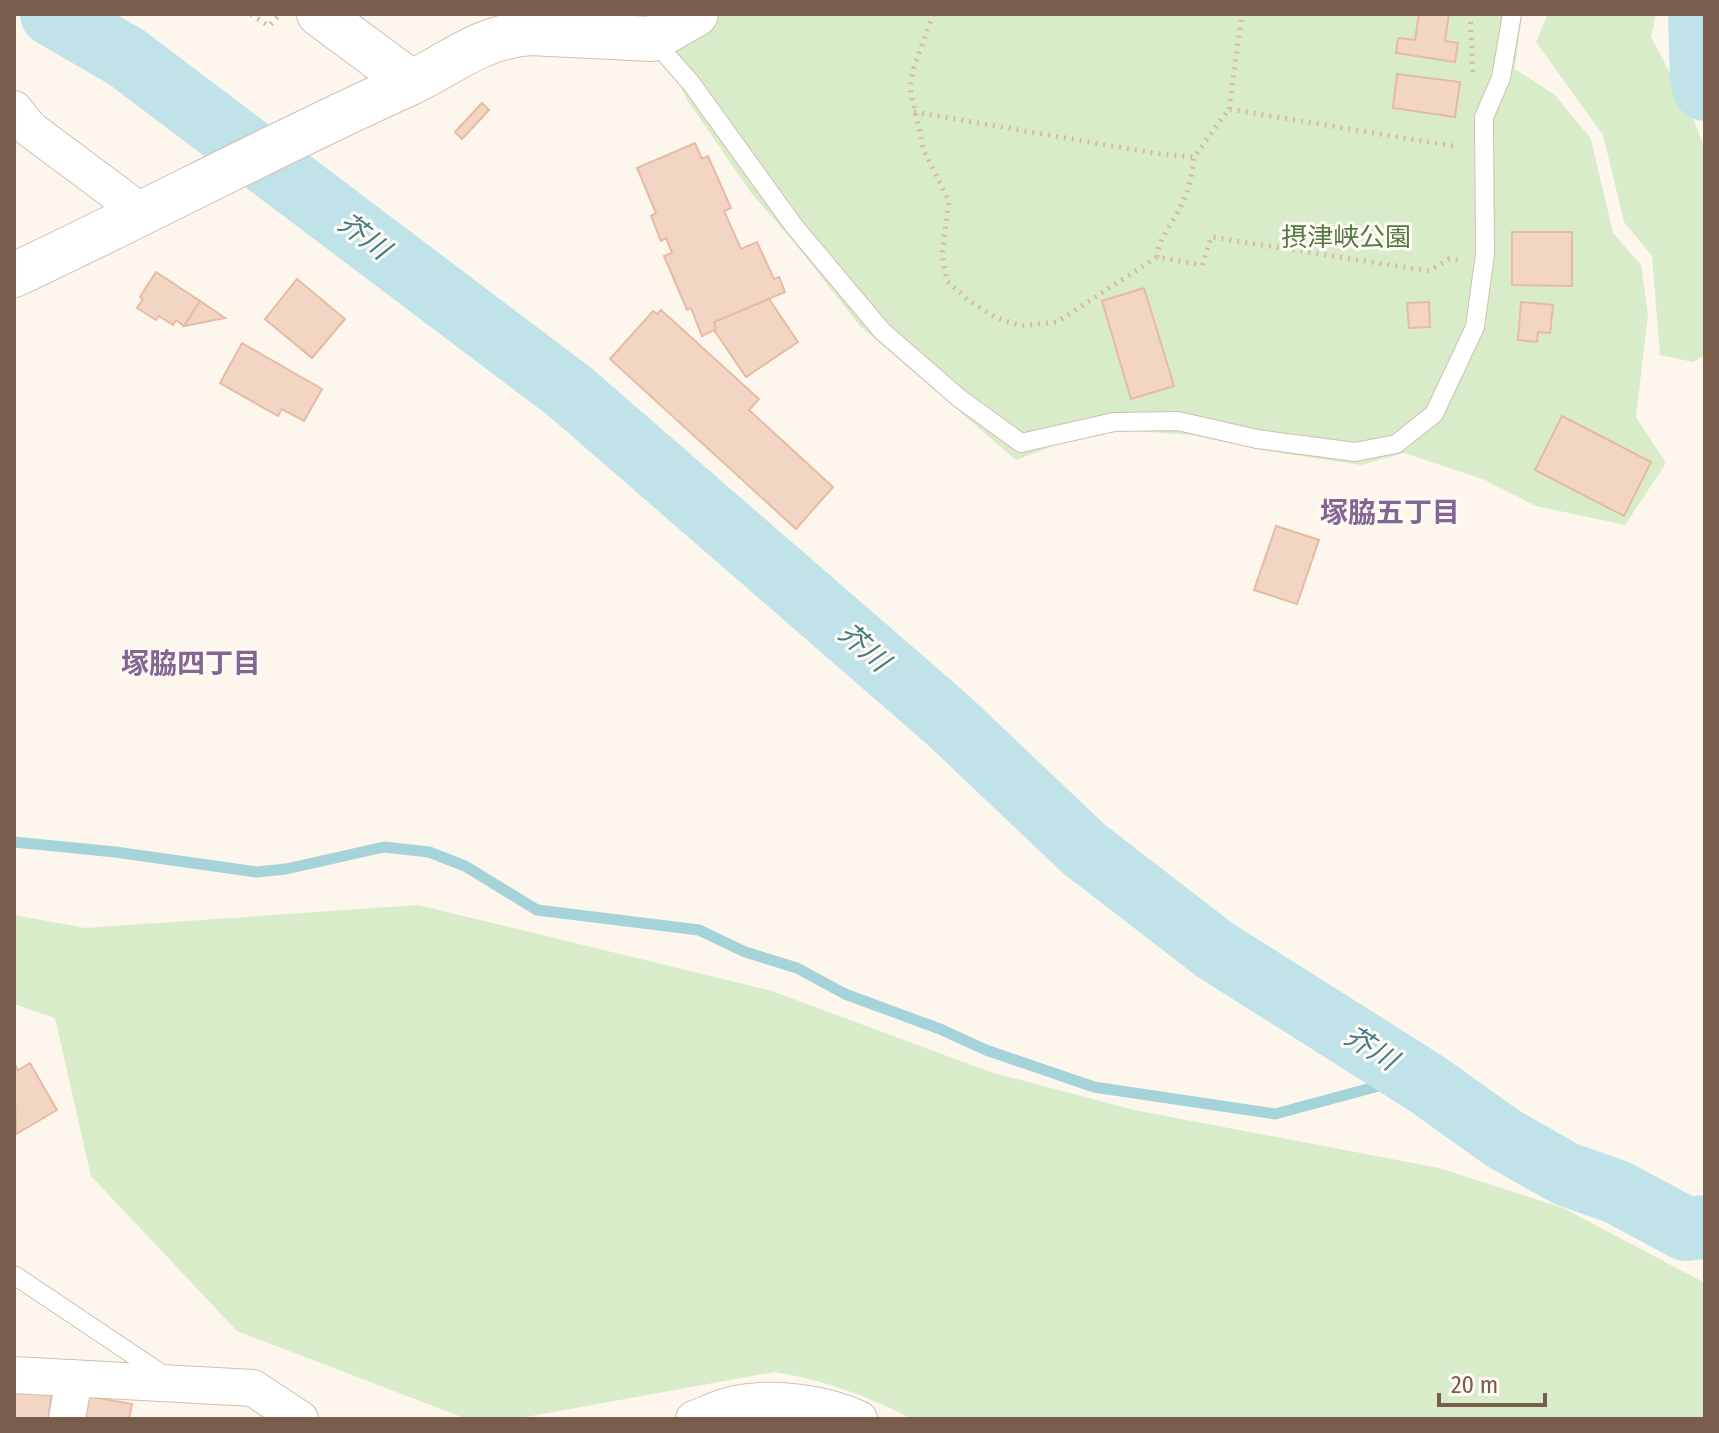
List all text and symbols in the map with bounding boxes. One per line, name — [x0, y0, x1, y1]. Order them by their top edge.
water label: 芥川 — [332, 206, 399, 268]
park label: 摂津峡公園 — [1281, 222, 1411, 253]
district label: 塚脇五丁目 — [1320, 496, 1460, 529]
water label: 芥川 — [832, 616, 898, 680]
district label: 塚脇四丁目 — [121, 647, 261, 680]
water label: 芥川 — [1339, 1019, 1406, 1078]
scale bar — [1439, 1357, 1545, 1407]
text: 20 m — [1451, 1371, 1498, 1399]

